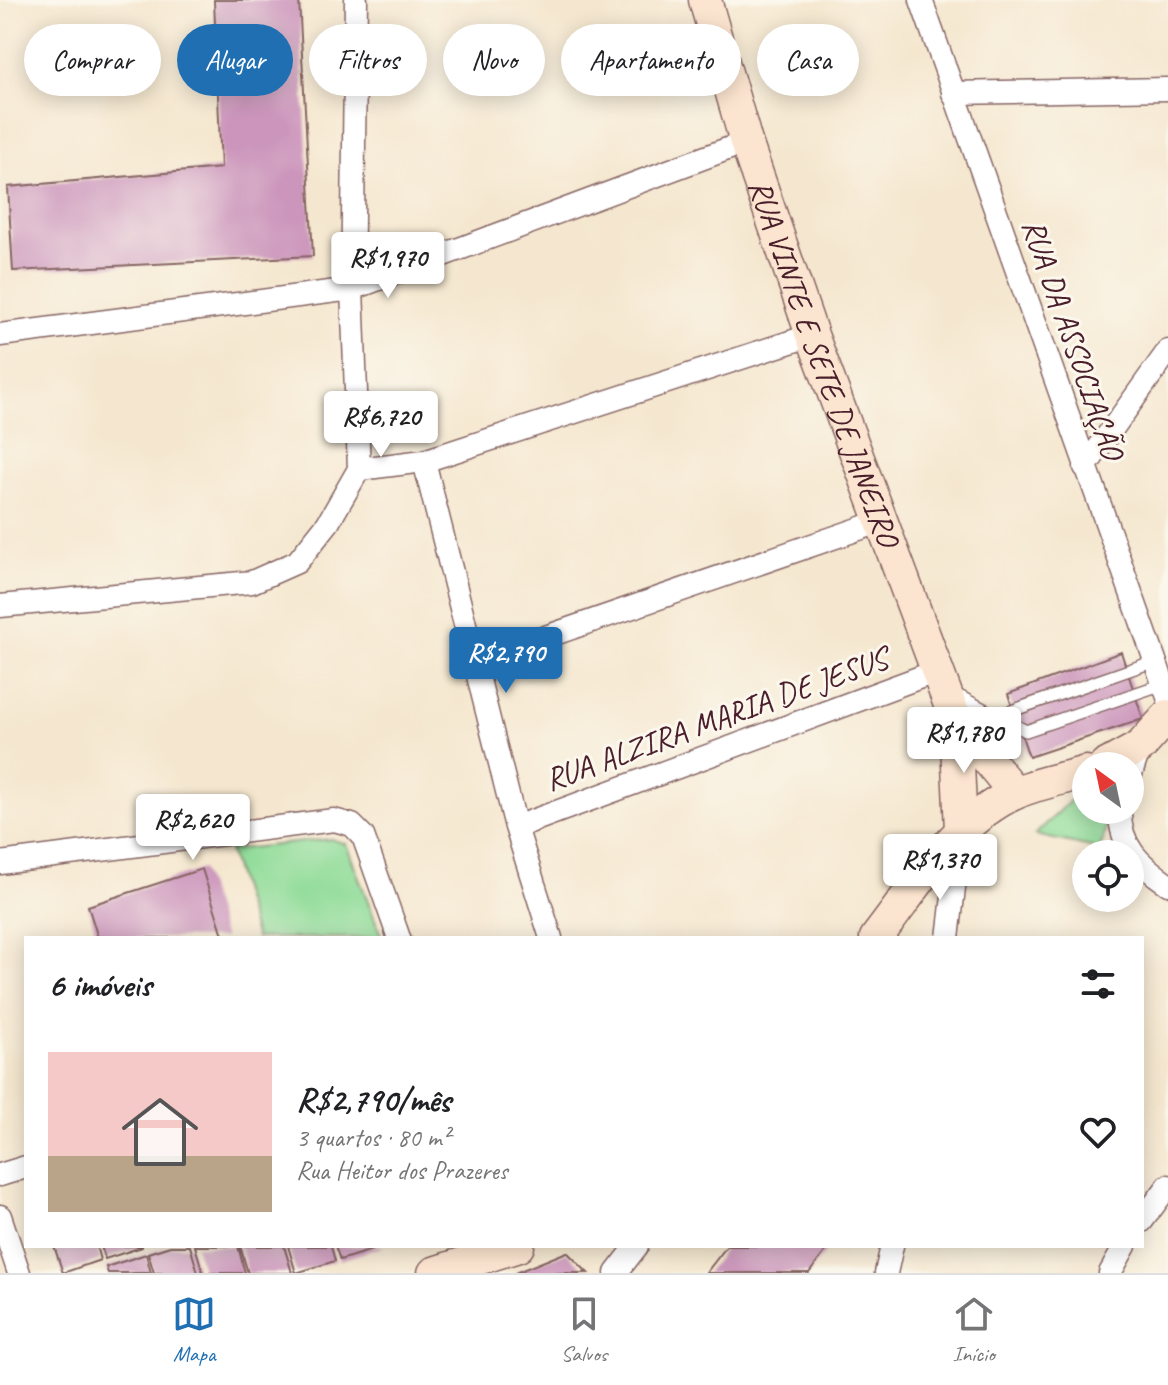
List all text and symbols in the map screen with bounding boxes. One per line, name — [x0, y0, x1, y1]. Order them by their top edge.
chip: Comprar — [24, 24, 161, 96]
chip: Alugar — [177, 24, 293, 96]
chip: Filtros — [309, 24, 427, 96]
chip: Novo — [443, 24, 545, 96]
chip: Apartamento — [561, 24, 741, 96]
chip: Casa — [757, 24, 859, 96]
street label: RUA VINTE E SETE DE JANEIRO — [740, 174, 910, 555]
street label: RUA DA ASSOCIAÇÃO — [1013, 214, 1134, 467]
pin: R$1,970 — [314, 232, 462, 300]
text: R$1,970 — [349, 241, 427, 274]
pin: R$6,720 — [307, 391, 455, 459]
text: R$6,720 — [342, 400, 420, 433]
pin: R$2,790 — [432, 627, 580, 695]
text: R$2,790 — [467, 636, 545, 669]
street label: RUA ALZIRA MARIA DE JESUS — [539, 636, 899, 800]
pin: R$1,780 — [890, 707, 1038, 775]
text: R$1,780 — [925, 716, 1003, 749]
north arrow — [1072, 752, 1144, 824]
map controls — [1072, 752, 1144, 912]
pin: R$2,620 — [119, 794, 267, 862]
text: R$2,620 — [154, 803, 232, 836]
pin: R$1,370 — [866, 834, 1014, 902]
button: locate — [1072, 840, 1144, 912]
text: R$1,370 — [901, 843, 979, 876]
icon: filters — [1076, 962, 1120, 1006]
text: 6 imóveis — [48, 963, 151, 1006]
text: R$2,790/mês — [296, 1078, 451, 1121]
icon: home — [112, 1084, 208, 1180]
icon: heart — [1076, 1110, 1120, 1154]
text: 3 quartos · 80 m² — [296, 1121, 450, 1154]
text: Rua Heitor dos Prazeres — [296, 1154, 508, 1187]
tab: Mapa — [172, 1292, 216, 1368]
tab: Salvos — [561, 1292, 607, 1368]
tab: Início — [952, 1292, 996, 1368]

